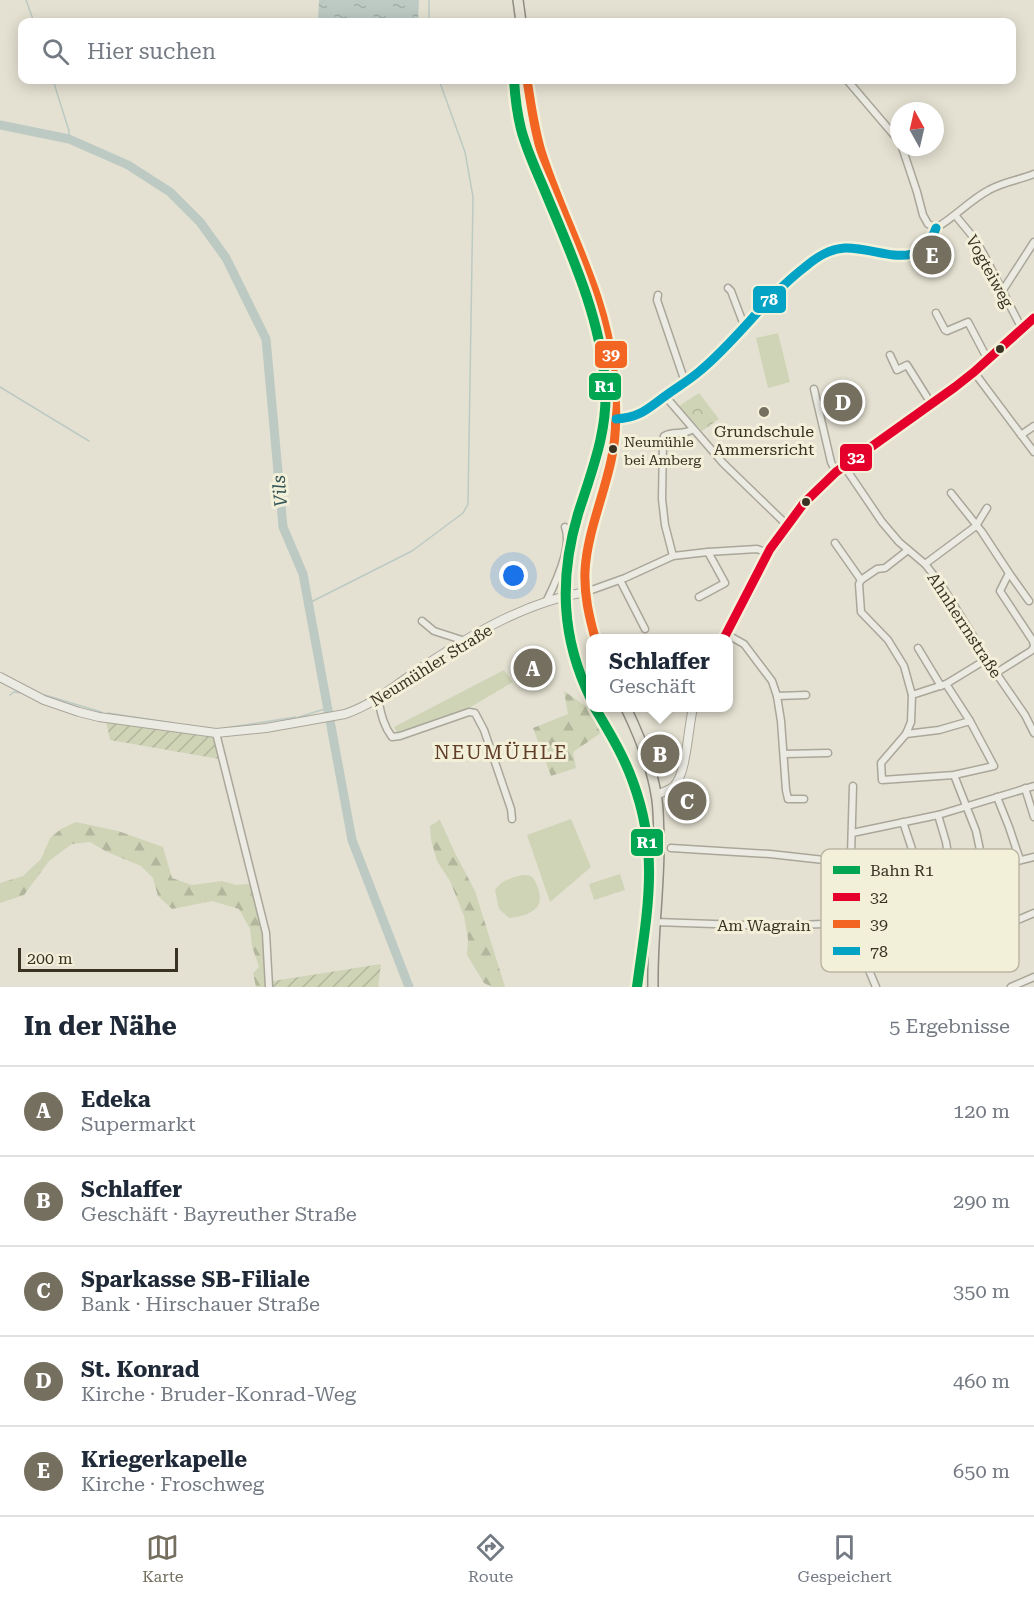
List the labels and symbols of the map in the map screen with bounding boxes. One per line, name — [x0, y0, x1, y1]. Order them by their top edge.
north arrow — [890, 102, 944, 156]
pin: E — [912, 232, 952, 278]
street label: Vogteiweg — [962, 232, 1018, 312]
line badge: 78 — [752, 285, 787, 314]
text: 78 — [760, 290, 778, 309]
line badge: 39 — [594, 340, 628, 369]
unlabelled marker — [994, 343, 1006, 355]
text: 39 — [602, 345, 620, 364]
line badge: R1 — [588, 372, 622, 401]
text: R1 — [595, 377, 615, 396]
pin: D — [824, 380, 862, 424]
marker: Grundschule Ammersricht — [757, 405, 771, 419]
place label: Grundschule Ammersricht — [714, 422, 814, 459]
place label: Neumühle bei Amberg — [624, 434, 701, 468]
marker: Neumühle bei Amberg — [607, 443, 619, 455]
line badge: 32 — [839, 443, 873, 472]
text: 32 — [847, 448, 865, 467]
water label: Vils — [268, 474, 291, 508]
unlabelled marker — [800, 496, 812, 508]
your location — [499, 561, 528, 590]
street label: Ahnherrnstraße — [923, 569, 1006, 682]
street label: Neumühler Straße — [367, 620, 496, 711]
pin: A — [514, 646, 552, 690]
pin: B — [640, 732, 680, 777]
district label: NEUMÜHLE — [434, 740, 568, 764]
pin: C — [668, 778, 706, 824]
line badge: R1 — [630, 828, 664, 857]
text: R1 — [637, 833, 657, 852]
legend — [821, 849, 1019, 972]
text: Bahn R1 — [870, 861, 934, 880]
text: 32 — [870, 888, 888, 907]
text: 39 — [870, 915, 888, 934]
street label: Am Wagrain — [717, 916, 811, 935]
text: 78 — [870, 942, 888, 961]
scale bar — [18, 945, 178, 972]

